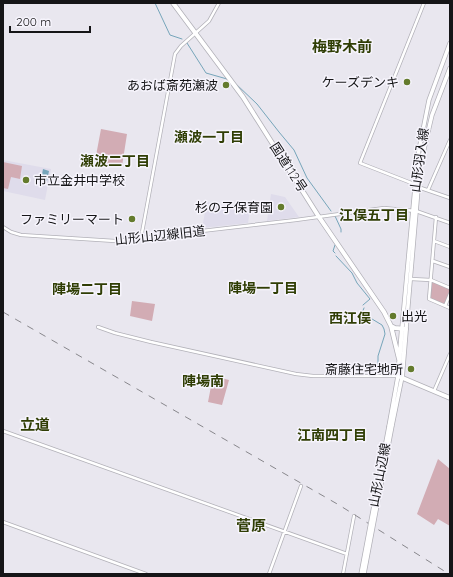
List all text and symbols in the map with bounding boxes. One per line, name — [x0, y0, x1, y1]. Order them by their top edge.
scale bar — [10, 8, 90, 34]
text: 200 m — [16, 14, 51, 29]
district label: 梅野木前 — [312, 37, 372, 56]
place label: ケーズデンキ — [322, 74, 399, 90]
place label: あおば斎苑瀬波 — [127, 77, 218, 93]
marker: ケーズデンキ — [402, 77, 412, 87]
marker: あおば斎苑瀬波 — [221, 80, 231, 90]
street label: 山形羽入線 — [407, 127, 431, 193]
district label: 瀬波一丁目 — [174, 128, 244, 146]
street label: 国道112号 — [267, 139, 311, 195]
district label: 瀬波二丁目 — [80, 152, 150, 170]
place label: 市立金井中学校 — [34, 172, 125, 188]
marker: 市立金井中学校 — [21, 175, 31, 185]
place label: 杉の子保育園 — [195, 199, 273, 215]
marker: 杉の子保育園 — [276, 202, 286, 212]
district label: 江俣五丁目 — [339, 206, 409, 224]
place label: ファミリーマート — [20, 211, 124, 227]
marker: ファミリーマート — [127, 214, 137, 224]
street label: 山形山辺線旧道 — [114, 222, 206, 248]
district label: 陣場一丁目 — [228, 279, 298, 297]
district label: 陣場二丁目 — [52, 280, 122, 298]
place label: 出光 — [401, 308, 427, 324]
district label: 西江俣 — [329, 309, 371, 327]
marker: 出光 — [388, 311, 398, 321]
place label: 斎藤住宅地所 — [325, 361, 403, 377]
marker: 斎藤住宅地所 — [406, 364, 416, 374]
district label: 陣場南 — [182, 372, 224, 390]
district label: 立道 — [20, 415, 50, 434]
district label: 江南四丁目 — [297, 426, 367, 444]
street label: 山形山辺線 — [365, 442, 393, 508]
district label: 菅原 — [236, 516, 266, 535]

